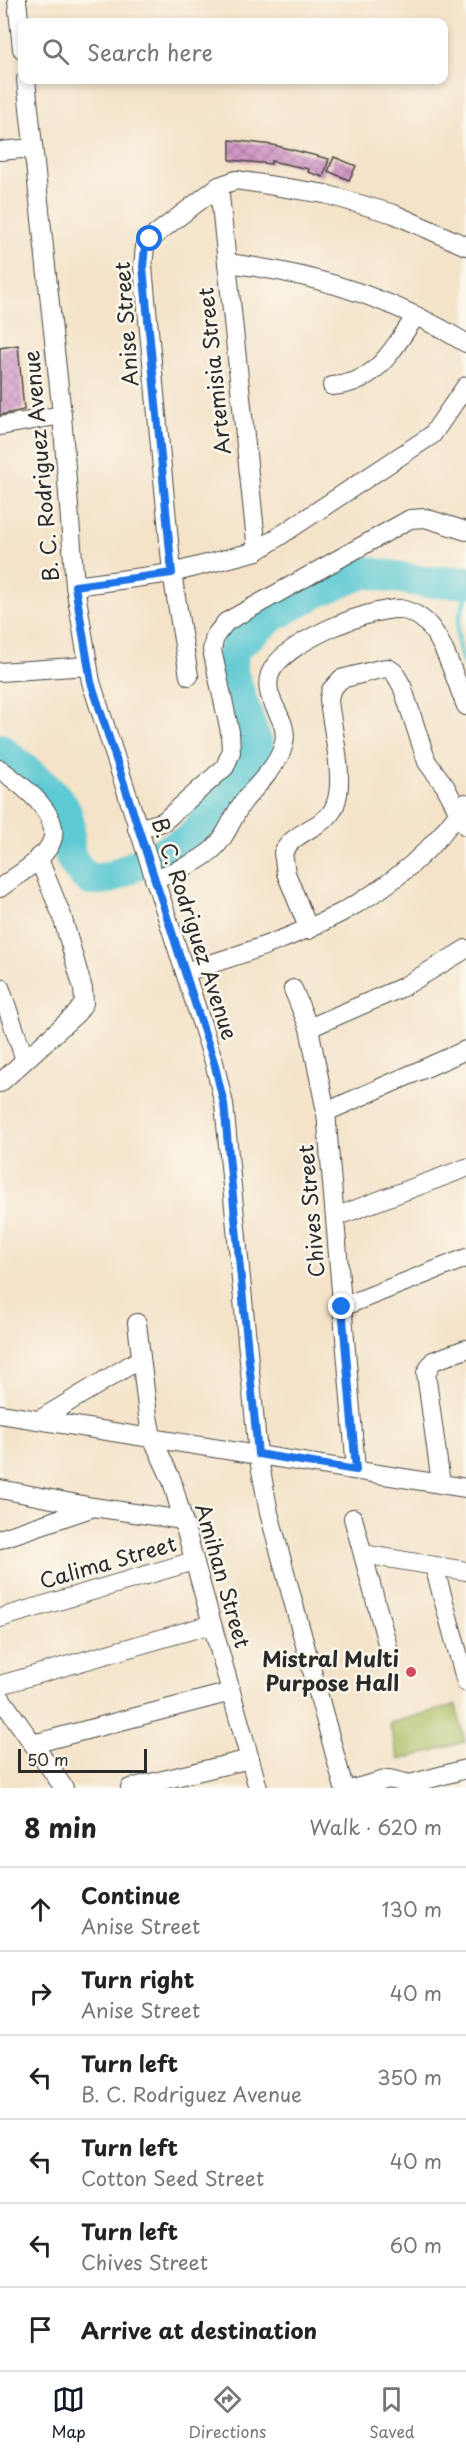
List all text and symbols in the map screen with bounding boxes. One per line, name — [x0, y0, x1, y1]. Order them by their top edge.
search box — [18, 18, 448, 84]
icon: search — [39, 35, 72, 68]
text: Search here — [87, 35, 213, 68]
route start — [136, 225, 162, 251]
street label: Anise Street — [105, 261, 145, 388]
street label: Artemisia Street — [188, 286, 238, 456]
street label: B. C. Rodriguez Avenue — [14, 349, 66, 583]
street label: B. C. Rodriguez Avenue — [145, 813, 247, 1044]
street label: Chives Street — [288, 1143, 332, 1279]
route end — [328, 1293, 354, 1319]
street label: Amihan Street — [188, 1499, 260, 1651]
street label: Calima Street — [35, 1526, 180, 1596]
place label: Mistral Multi Purpose Hall — [262, 1642, 399, 1698]
marker: Mistral Multi Purpose Hall — [404, 1665, 418, 1679]
scale bar — [18, 1746, 147, 1774]
text: 50 m — [27, 1747, 68, 1771]
text: 8 min — [24, 1808, 97, 1847]
text: Walk · 620 m — [310, 1812, 442, 1842]
text: Continue — [81, 1878, 180, 1911]
icon: ahead — [24, 1893, 57, 1926]
text: 130 m — [382, 1894, 442, 1924]
text: Anise Street — [81, 1911, 200, 1941]
text: Turn right — [81, 1962, 194, 1995]
icon: right — [24, 1977, 57, 2010]
text: 40 m — [390, 1978, 442, 2008]
text: Anise Street — [81, 1995, 200, 2025]
text: Turn left — [81, 2046, 178, 2079]
icon: left — [24, 2061, 57, 2094]
text: 350 m — [377, 2062, 442, 2092]
text: B. C. Rodriguez Avenue — [81, 2079, 302, 2109]
text: Turn left — [81, 2130, 178, 2163]
icon: left — [24, 2145, 57, 2178]
text: 40 m — [390, 2146, 442, 2176]
text: Cotton Seed Street — [81, 2163, 264, 2193]
text: Turn left — [81, 2214, 178, 2247]
icon: left — [24, 2229, 57, 2262]
text: 60 m — [390, 2230, 442, 2260]
text: Chives Street — [81, 2247, 208, 2277]
icon: arrive — [24, 2313, 57, 2346]
text: Arrive at destination — [81, 2313, 317, 2346]
tab: Map — [51, 2383, 86, 2443]
tab: Directions — [188, 2383, 266, 2443]
tab: Saved — [369, 2383, 415, 2443]

